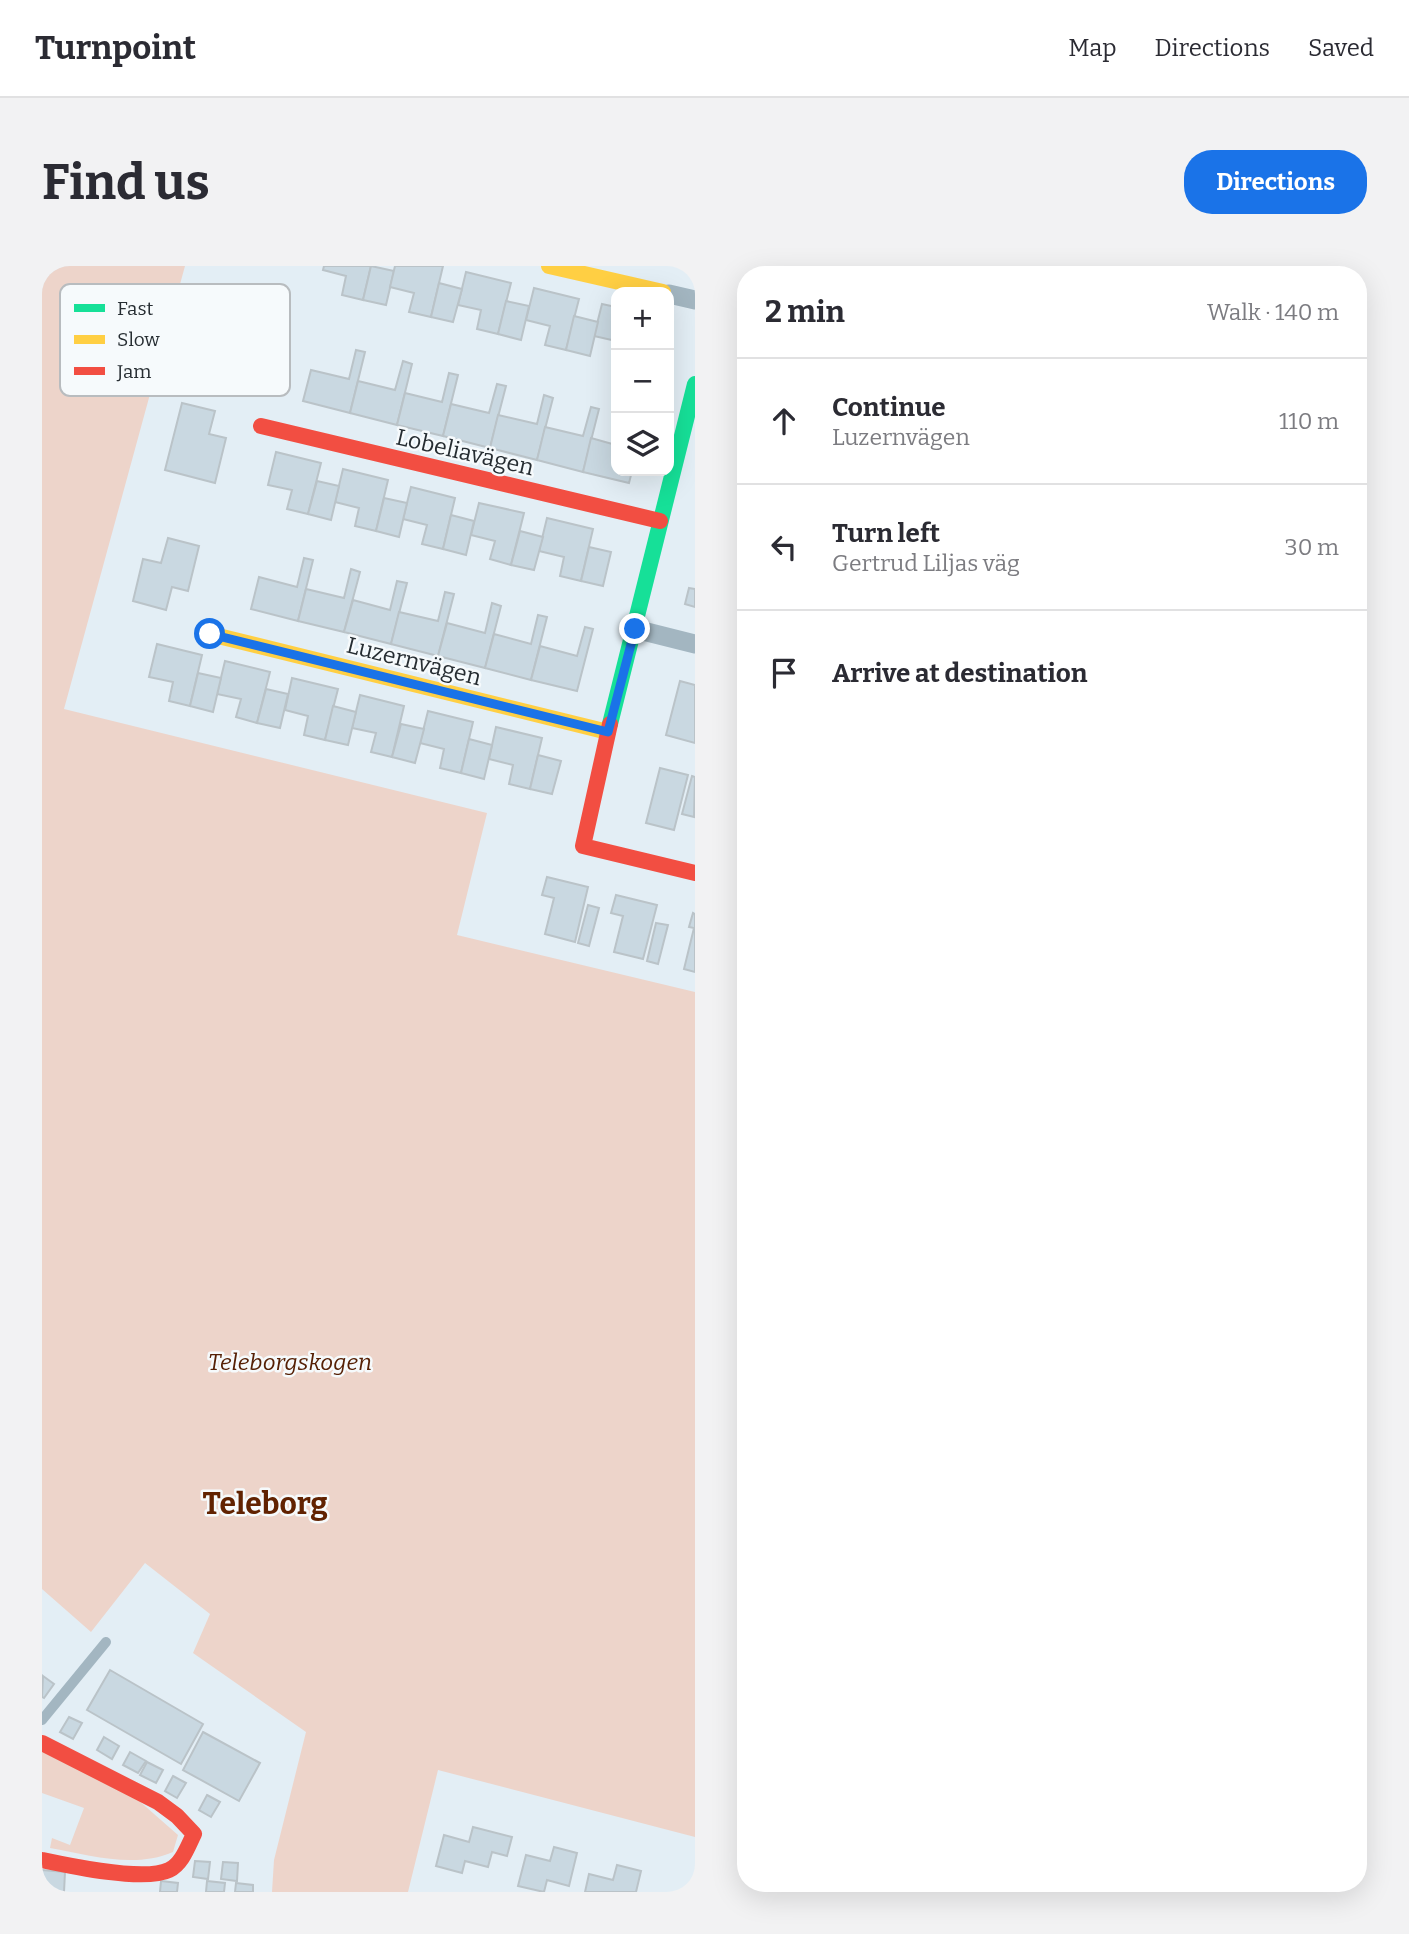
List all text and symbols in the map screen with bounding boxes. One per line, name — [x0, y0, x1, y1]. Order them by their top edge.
text: Turnpoint — [35, 28, 196, 68]
text: Map — [1068, 34, 1117, 62]
text: Directions — [1155, 34, 1270, 62]
text: Saved — [1308, 34, 1374, 62]
button: Directions — [1184, 150, 1367, 214]
text: Find us — [42, 153, 210, 212]
legend — [60, 284, 290, 396]
map controls — [611, 287, 674, 476]
button: + — [611, 287, 674, 350]
text: 2 min — [765, 294, 845, 330]
text: Fast — [117, 297, 154, 320]
text: Walk · 140 m — [1207, 298, 1339, 326]
text: Slow — [117, 328, 160, 351]
button: − — [611, 350, 674, 413]
text: Jam — [116, 360, 151, 383]
text: Continue — [832, 392, 946, 423]
icon: ahead — [765, 402, 803, 440]
text: 110 m — [1279, 407, 1339, 435]
button: layers — [611, 413, 674, 476]
street label: Lobeliavägen — [393, 423, 537, 482]
text: Luzernvägen — [832, 423, 970, 451]
text: Turn left — [832, 518, 940, 549]
icon: left — [765, 528, 803, 566]
text: 30 m — [1285, 533, 1339, 561]
text: Gertrud Liljas väg — [832, 549, 1020, 577]
route end — [619, 613, 650, 644]
route start — [194, 618, 225, 649]
street label: Luzernvägen — [344, 631, 485, 691]
icon: arrive — [765, 654, 803, 692]
text: Arrive at destination — [832, 658, 1087, 689]
park label: Teleborgskogen — [208, 1348, 372, 1376]
district label: Teleborg — [202, 1486, 328, 1522]

